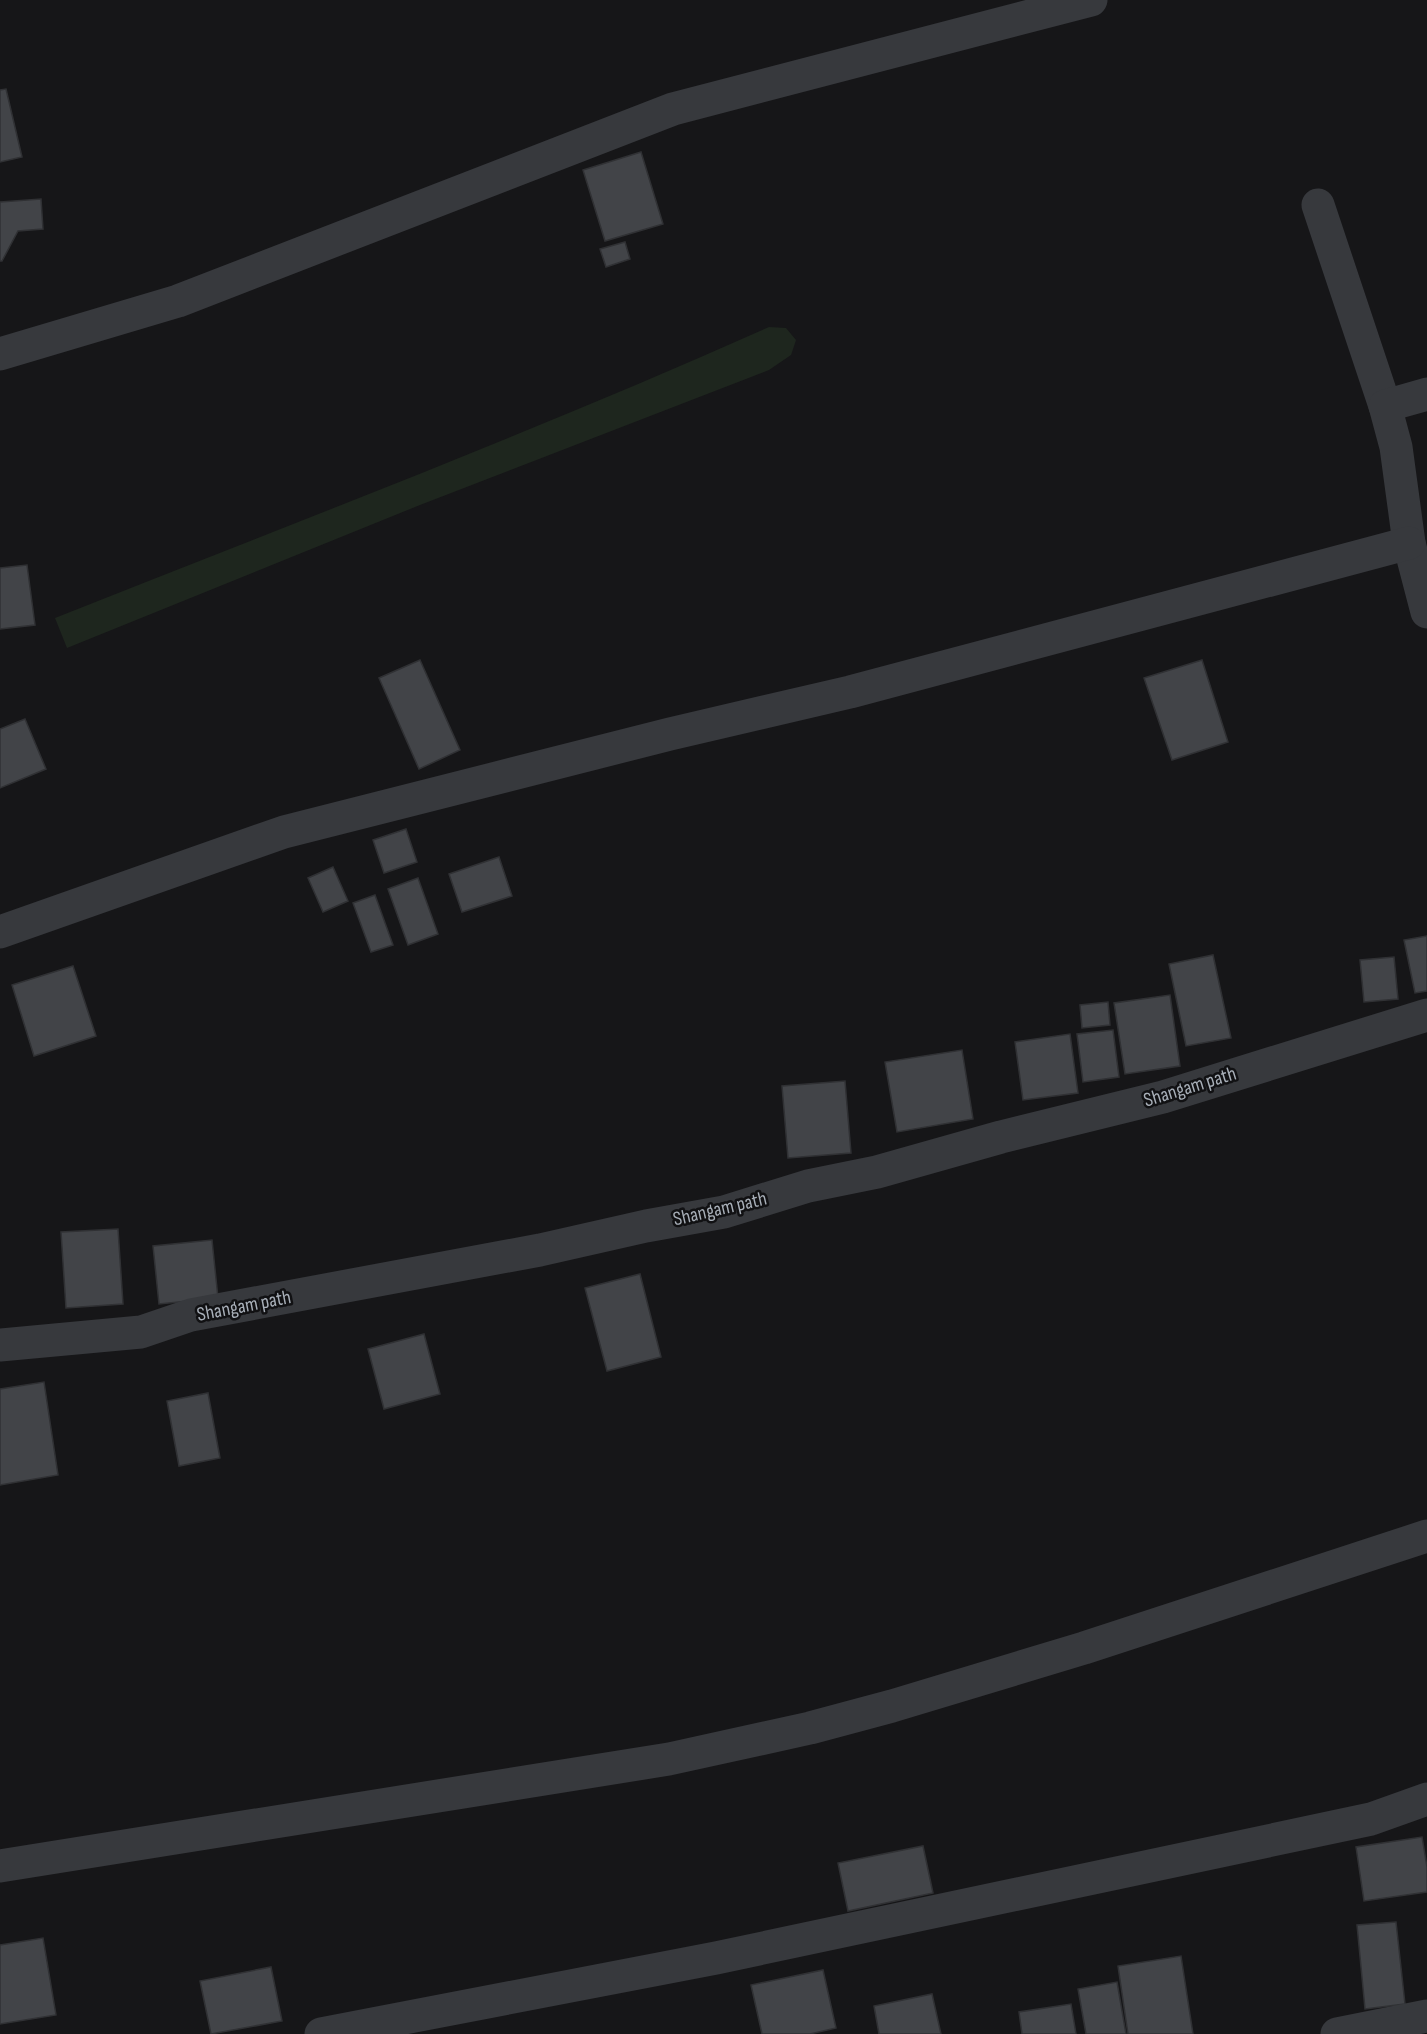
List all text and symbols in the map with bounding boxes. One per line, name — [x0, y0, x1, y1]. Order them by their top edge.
street label: Shangam path — [1141, 1062, 1239, 1112]
street label: Shangam path — [671, 1187, 769, 1231]
street label: Shangam path — [195, 1285, 293, 1327]

